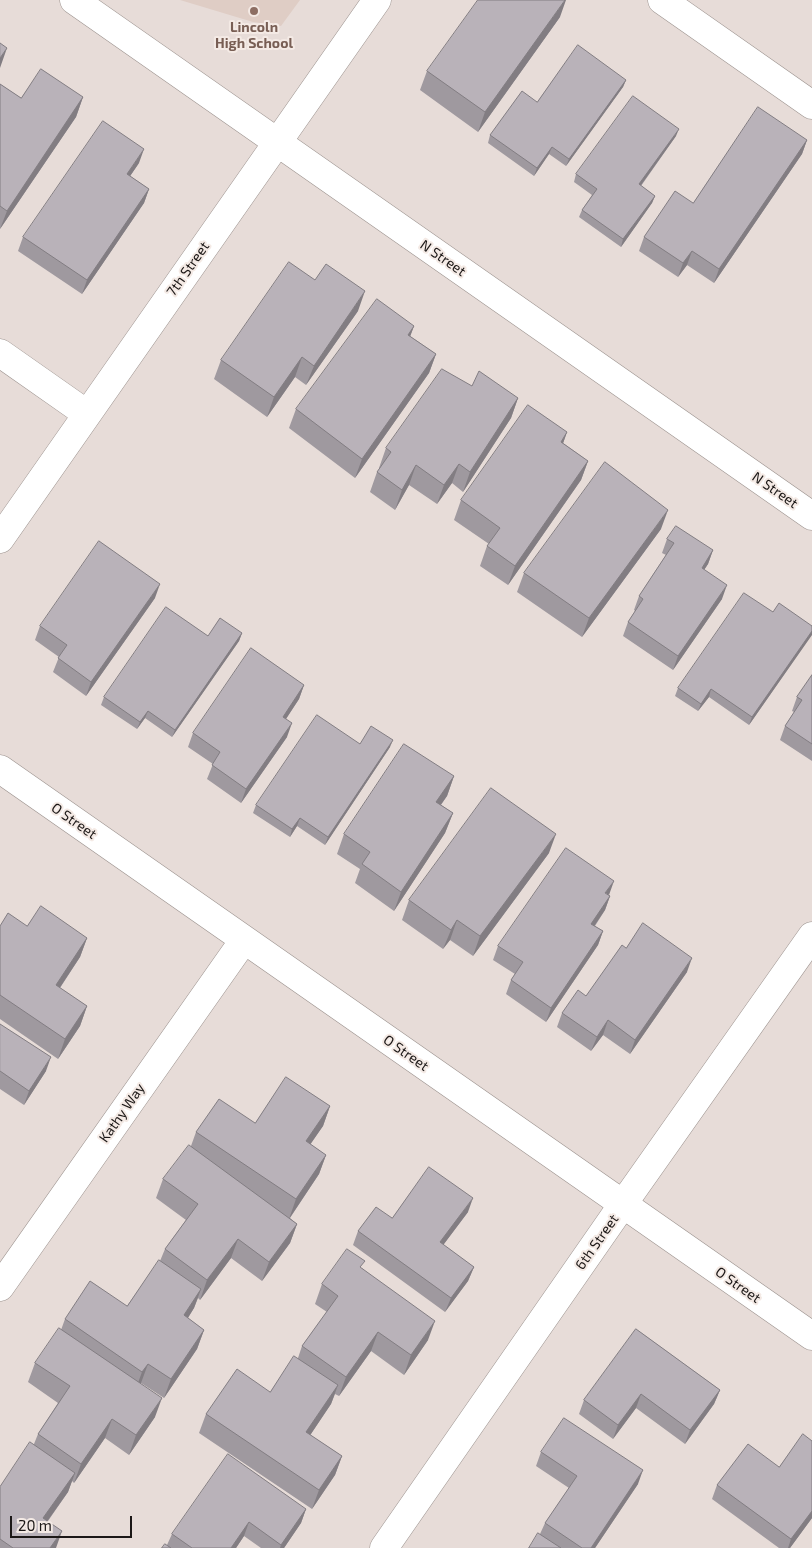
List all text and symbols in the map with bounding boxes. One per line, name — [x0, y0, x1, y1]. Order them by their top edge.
marker: Lincoln High School — [248, 5, 260, 17]
place label: Lincoln High School — [215, 19, 293, 52]
street label: N Street — [417, 236, 469, 280]
street label: 7th Street — [163, 239, 213, 299]
street label: N Street — [749, 468, 801, 512]
street label: O Street — [48, 799, 100, 843]
street label: O Street — [380, 1031, 432, 1075]
street label: Kathy Way — [96, 1080, 148, 1146]
street label: 6th Street — [572, 1211, 622, 1273]
street label: O Street — [712, 1263, 764, 1307]
scale bar — [12, 1506, 135, 1538]
text: 20 m — [18, 1516, 52, 1534]

